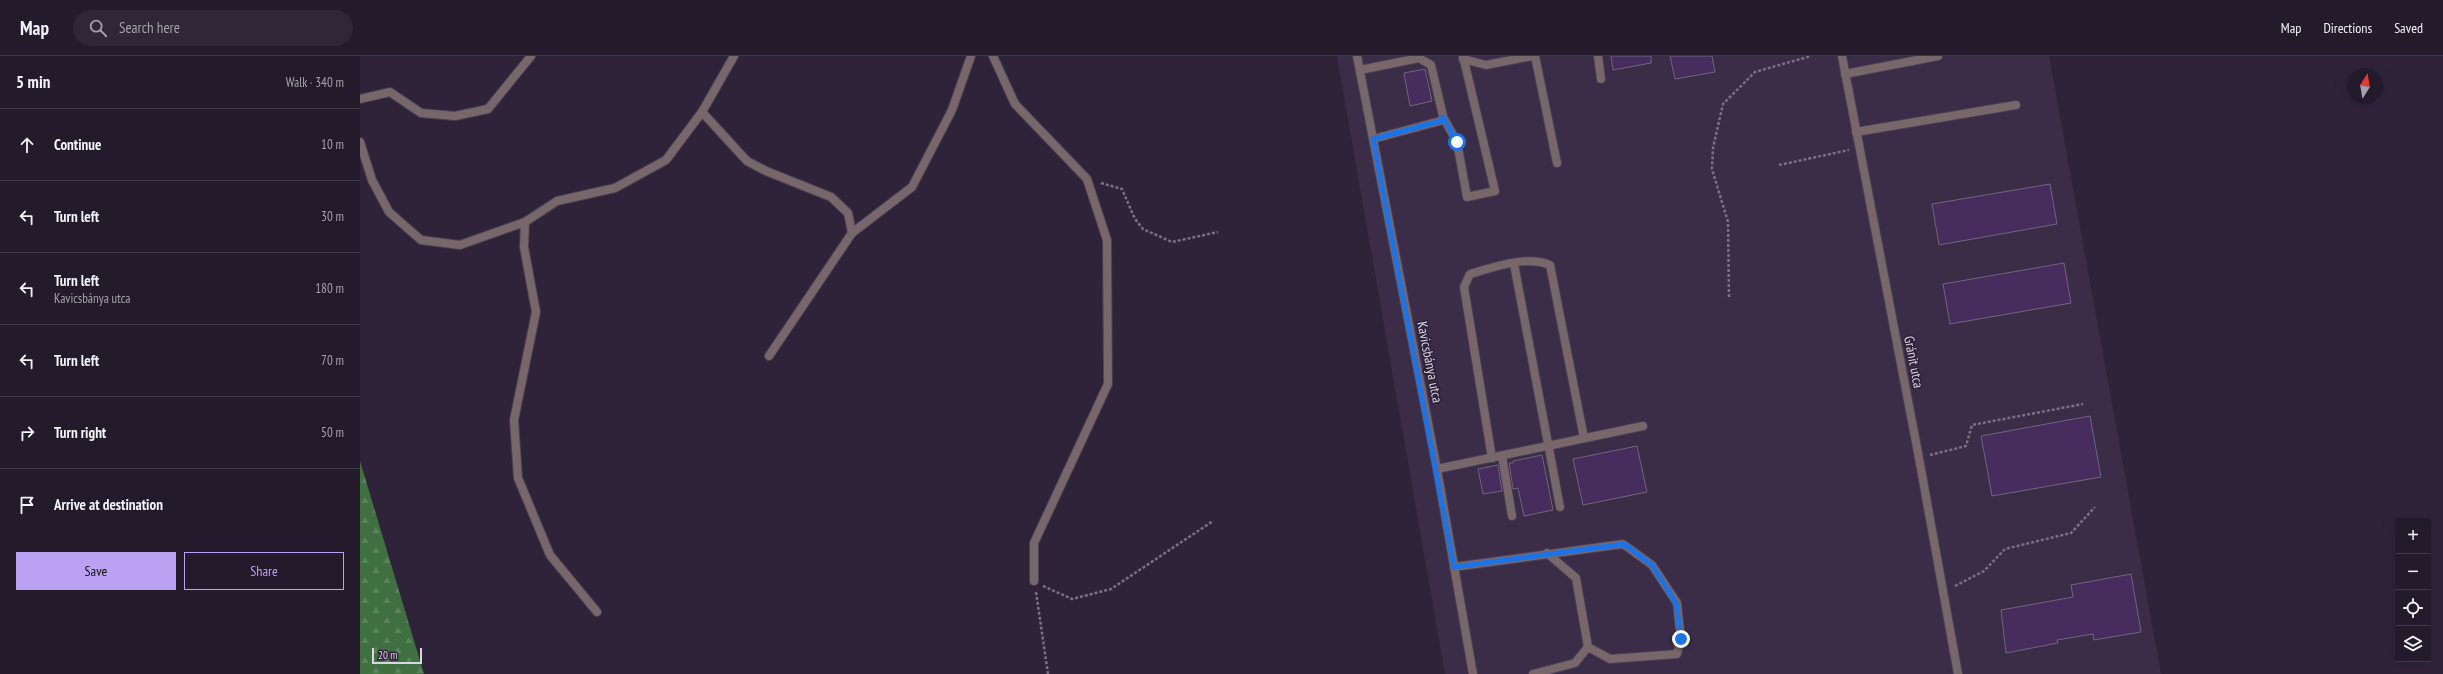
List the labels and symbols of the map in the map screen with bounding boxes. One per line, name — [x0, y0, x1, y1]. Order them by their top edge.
north arrow — [2347, 68, 2383, 104]
route start — [1448, 133, 1466, 151]
street label: Kavicsbánya utca — [1413, 320, 1447, 404]
street label: Gránit utca — [1900, 334, 1928, 390]
route end — [1672, 630, 1690, 648]
scale bar — [372, 646, 422, 665]

